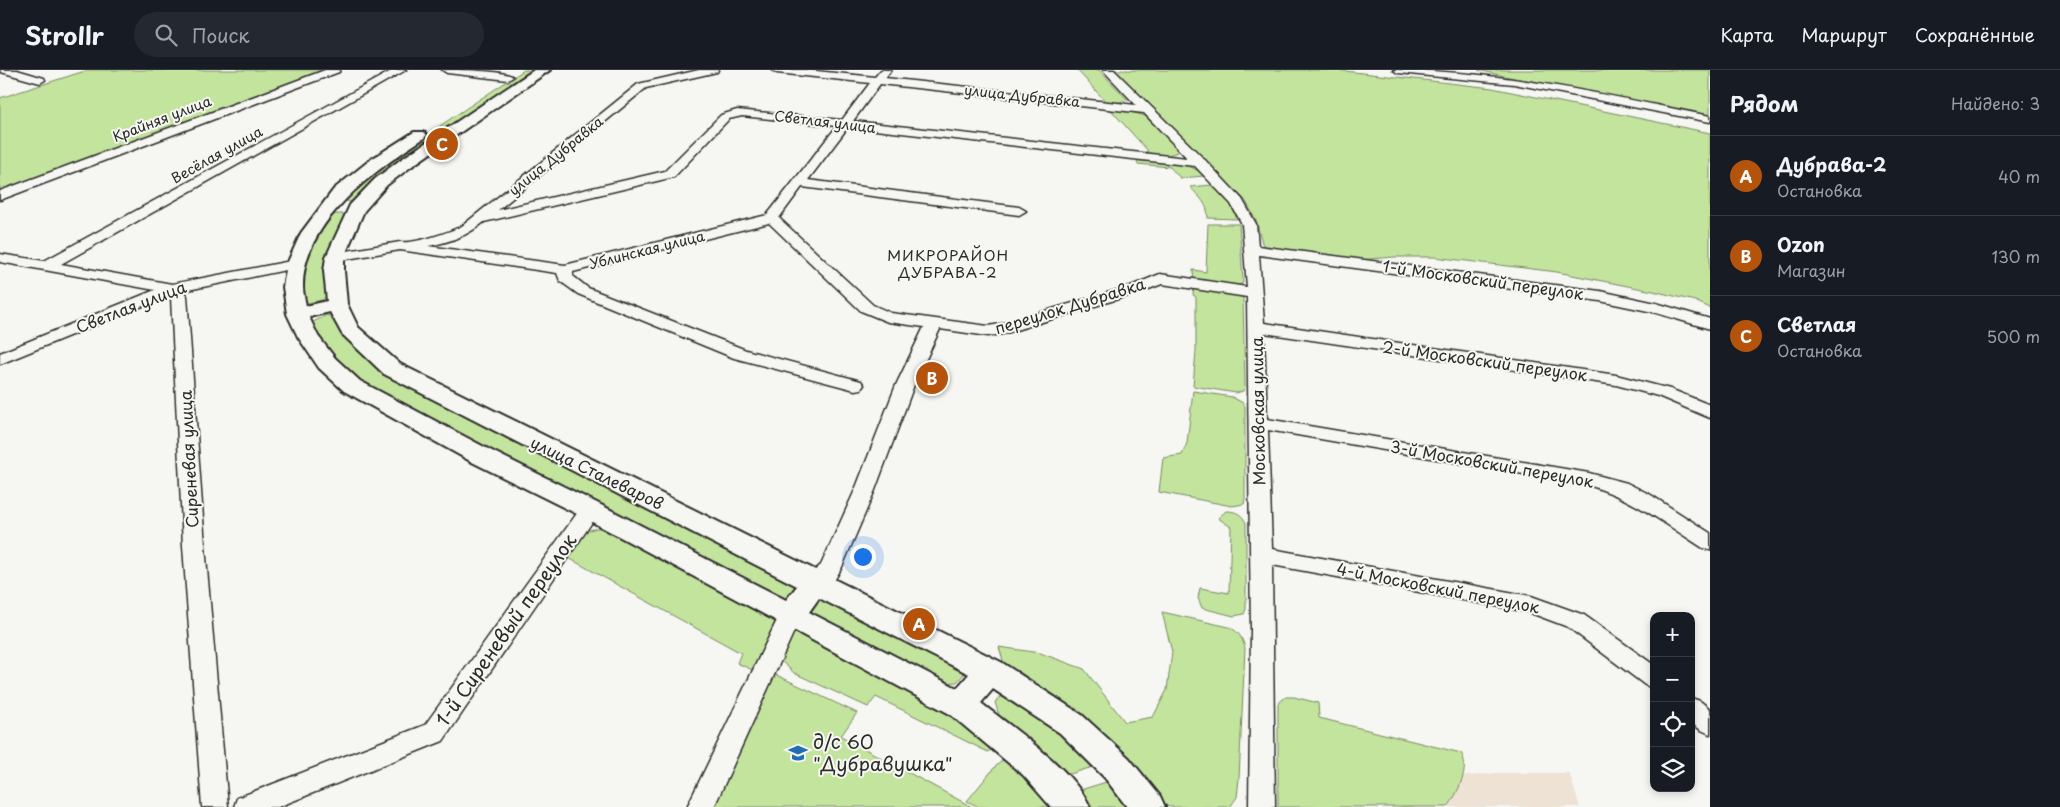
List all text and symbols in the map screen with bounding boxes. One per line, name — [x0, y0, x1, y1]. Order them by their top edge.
search box — [134, 12, 484, 57]
text: Strollr — [25, 17, 104, 53]
icon: search — [152, 21, 180, 49]
text: Поиск — [192, 21, 250, 49]
text: Карта — [1721, 21, 1773, 48]
text: Маршрут — [1801, 21, 1887, 48]
text: Сохранённые — [1915, 21, 2035, 48]
street label: улица Дубравка — [963, 79, 1081, 112]
text: Рядом — [1730, 87, 1798, 119]
street label: Крайняя улица — [109, 90, 214, 147]
text: Найдено: 3 — [1951, 91, 2040, 115]
street label: Светлая улица — [773, 105, 877, 138]
street label: улица Дубравка — [504, 111, 608, 200]
street label: Весёлая улица — [167, 121, 266, 188]
pin: C — [426, 125, 458, 163]
text: Дубрава-2 — [1777, 150, 1886, 178]
text: A — [1740, 164, 1752, 188]
text: 40 m — [1998, 164, 2040, 188]
text: Остановка — [1777, 178, 1862, 202]
street label: Ублинская улица — [587, 225, 707, 274]
text: Ozon — [1777, 230, 1825, 258]
district label: МИКРОРАЙОН ДУБРАВА-2 — [887, 243, 1009, 283]
text: B — [1741, 244, 1751, 268]
text: 130 m — [1992, 244, 2040, 268]
street label: 1-й Московский переулок — [1381, 253, 1586, 305]
text: Магазин — [1777, 258, 1846, 282]
street label: переулок Дубравка — [992, 271, 1148, 339]
street label: Светлая улица — [72, 274, 189, 338]
text: Светлая — [1777, 310, 1856, 338]
text: C — [1740, 324, 1752, 348]
text: 500 m — [1987, 324, 2040, 348]
street label: 2-й Московский переулок — [1381, 334, 1590, 386]
street label: Московская улица — [1244, 336, 1270, 486]
text: Остановка — [1777, 338, 1862, 362]
pin: B — [916, 359, 948, 397]
street label: Сиреневая улица — [172, 390, 204, 528]
street label: улица Сталеваров — [527, 429, 668, 515]
street label: 3-й Московский переулок — [1389, 433, 1596, 493]
street label: 1-й Сиреневый переулок — [428, 527, 583, 731]
your location — [850, 544, 876, 570]
street label: 4-й Московский переулок — [1335, 556, 1542, 619]
pin: A — [903, 605, 935, 643]
map controls — [1650, 612, 1695, 792]
button: + — [1650, 612, 1695, 657]
button: − — [1650, 657, 1695, 702]
button: locate — [1650, 702, 1695, 747]
place label: д/с 60 "Дубравушка" — [813, 727, 953, 777]
school or university icon: д/с 60 "Дубравушка" — [787, 742, 809, 764]
button: layers — [1650, 747, 1695, 792]

